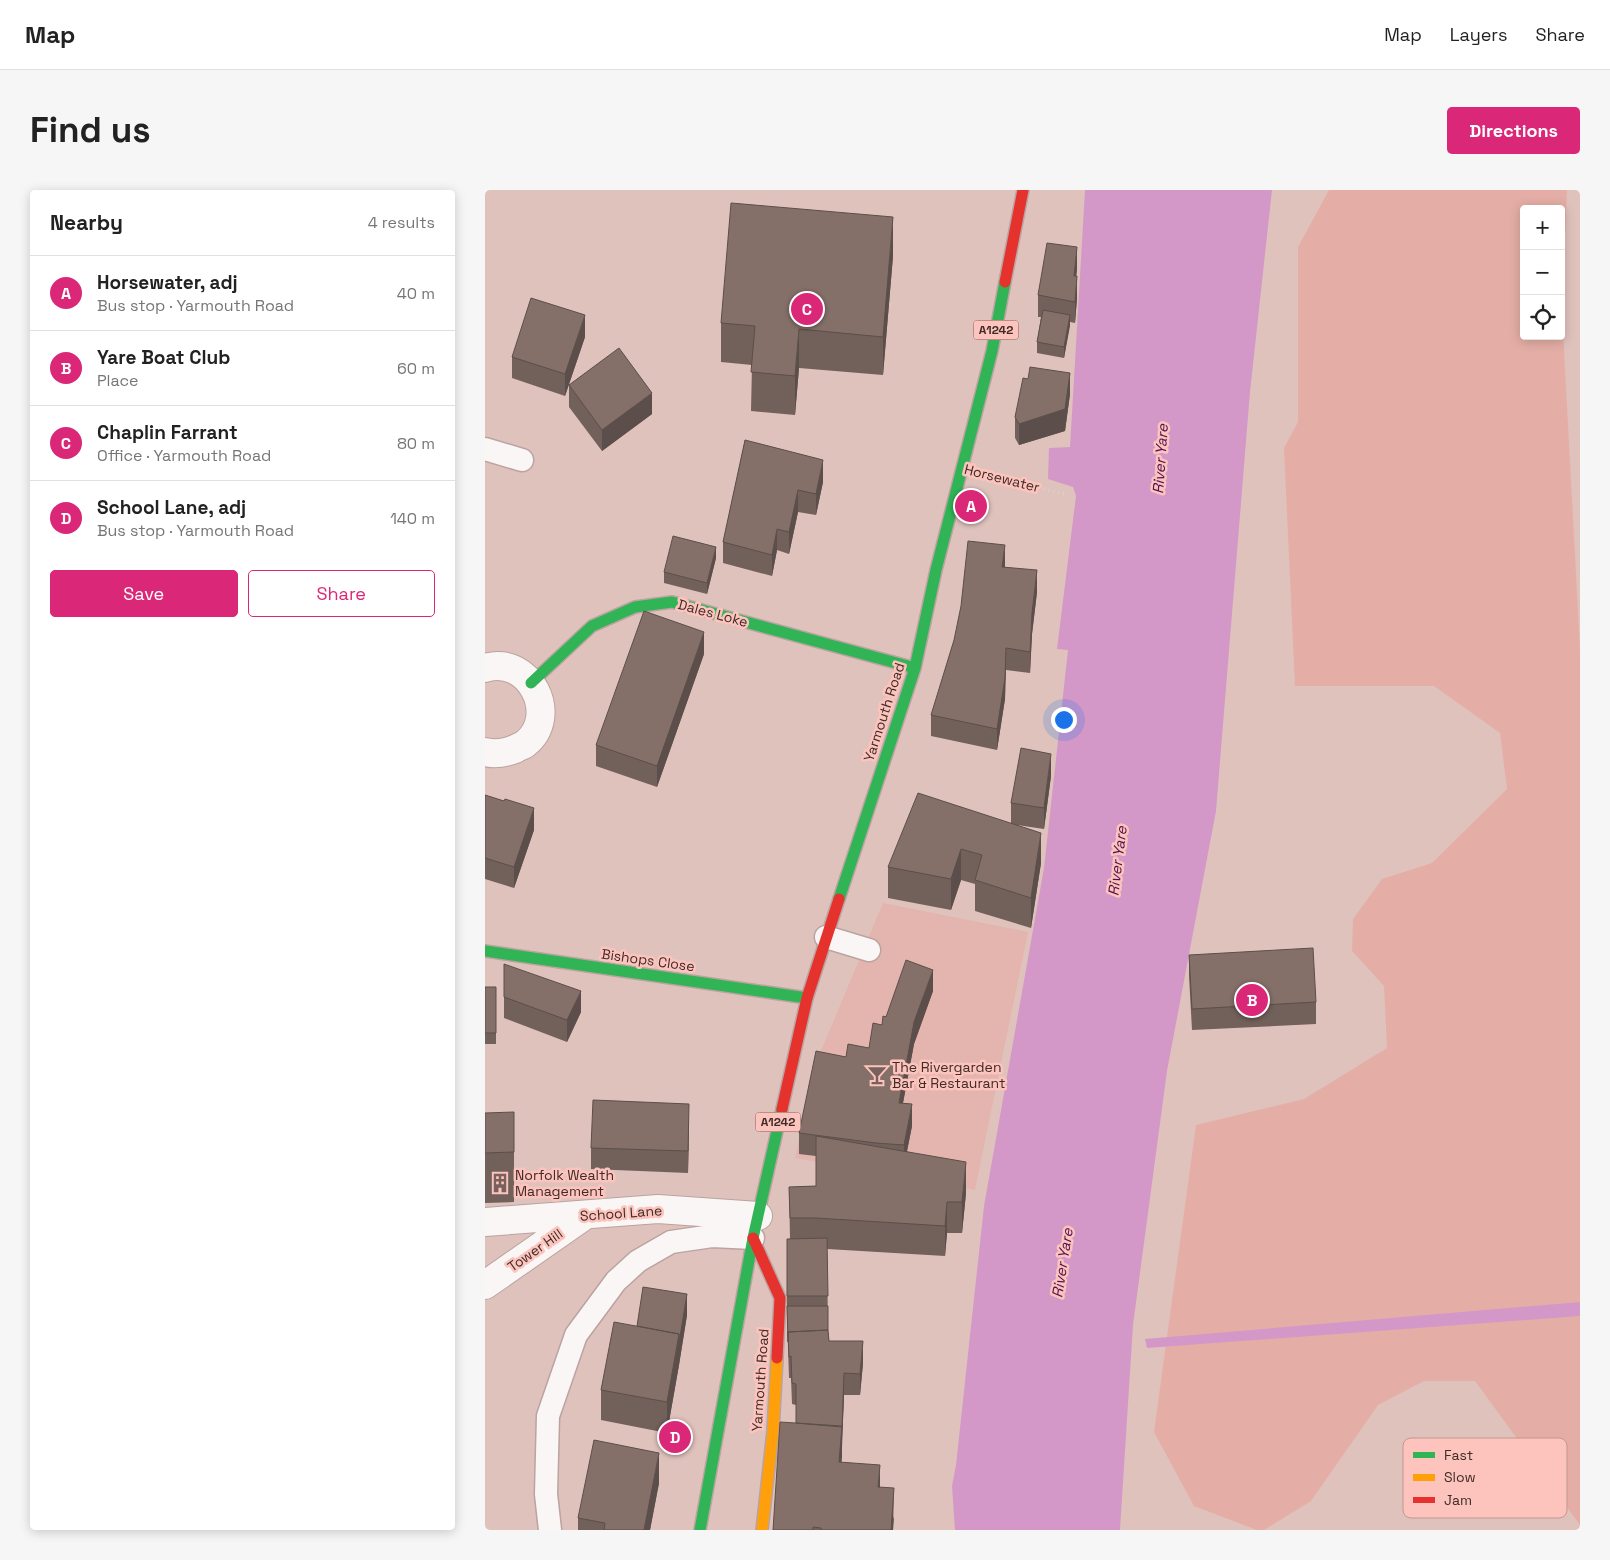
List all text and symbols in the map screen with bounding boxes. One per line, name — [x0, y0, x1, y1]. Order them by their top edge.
text: Map — [25, 19, 75, 50]
text: Map — [1384, 23, 1422, 46]
text: Layers — [1450, 23, 1507, 46]
text: Share — [1535, 23, 1585, 46]
button: Directions — [1447, 107, 1580, 154]
text: Find us — [30, 108, 151, 152]
map controls — [1520, 205, 1565, 340]
button: + — [1520, 205, 1565, 250]
text: Nearby — [50, 209, 123, 236]
text: 4 results — [368, 212, 435, 233]
button: − — [1520, 250, 1565, 295]
text: Horsewater, adj — [97, 270, 238, 295]
text: A — [61, 283, 71, 304]
text: 40 m — [397, 283, 435, 304]
pin: C — [791, 290, 823, 328]
text: Bus stop · Yarmouth Road — [97, 295, 294, 316]
button: locate — [1520, 295, 1565, 340]
road number: A1242 — [973, 320, 1019, 340]
text: Yare Boat Club — [97, 345, 230, 370]
text: B — [61, 358, 71, 379]
text: 60 m — [397, 358, 435, 379]
text: Place — [97, 370, 139, 391]
text: Chaplin Farrant — [97, 420, 238, 445]
water label: River Yare — [1148, 422, 1172, 495]
text: C — [61, 433, 71, 454]
text: 80 m — [397, 433, 435, 454]
text: Office · Yarmouth Road — [97, 445, 271, 466]
street label: Horsewater — [962, 460, 1042, 496]
pin: A — [955, 487, 987, 525]
text: School Lane, adj — [97, 495, 246, 520]
text: D — [61, 508, 71, 529]
text: 140 m — [390, 508, 435, 529]
text: Bus stop · Yarmouth Road — [97, 520, 294, 541]
button: Save — [50, 570, 238, 617]
button: Share — [248, 570, 435, 617]
street label: Dales Loke — [676, 595, 750, 631]
street label: Yarmouth Road — [860, 660, 908, 764]
your location — [1051, 707, 1077, 733]
water label: River Yare — [1103, 824, 1131, 897]
street label: Bishops Close — [600, 945, 696, 975]
pin: B — [1236, 981, 1268, 1019]
place label: The Rivergarden Bar & Restaurant — [892, 1058, 1005, 1092]
bar icon: The Rivergarden Bar & Restaurant — [866, 1064, 888, 1086]
road number: A1242 — [755, 1112, 801, 1132]
place label: Norfolk Wealth Management — [515, 1166, 614, 1200]
building icon: Norfolk Wealth Management — [489, 1172, 511, 1194]
street label: School Lane — [579, 1201, 663, 1225]
street label: Tower Hill — [504, 1225, 566, 1275]
water label: River Yare — [1047, 1226, 1077, 1299]
street label: Yarmouth Road — [747, 1328, 773, 1432]
pin: D — [659, 1418, 691, 1456]
legend — [1403, 1438, 1567, 1518]
text: Fast — [1444, 1446, 1473, 1464]
text: Slow — [1444, 1468, 1476, 1486]
text: Jam — [1444, 1491, 1472, 1509]

